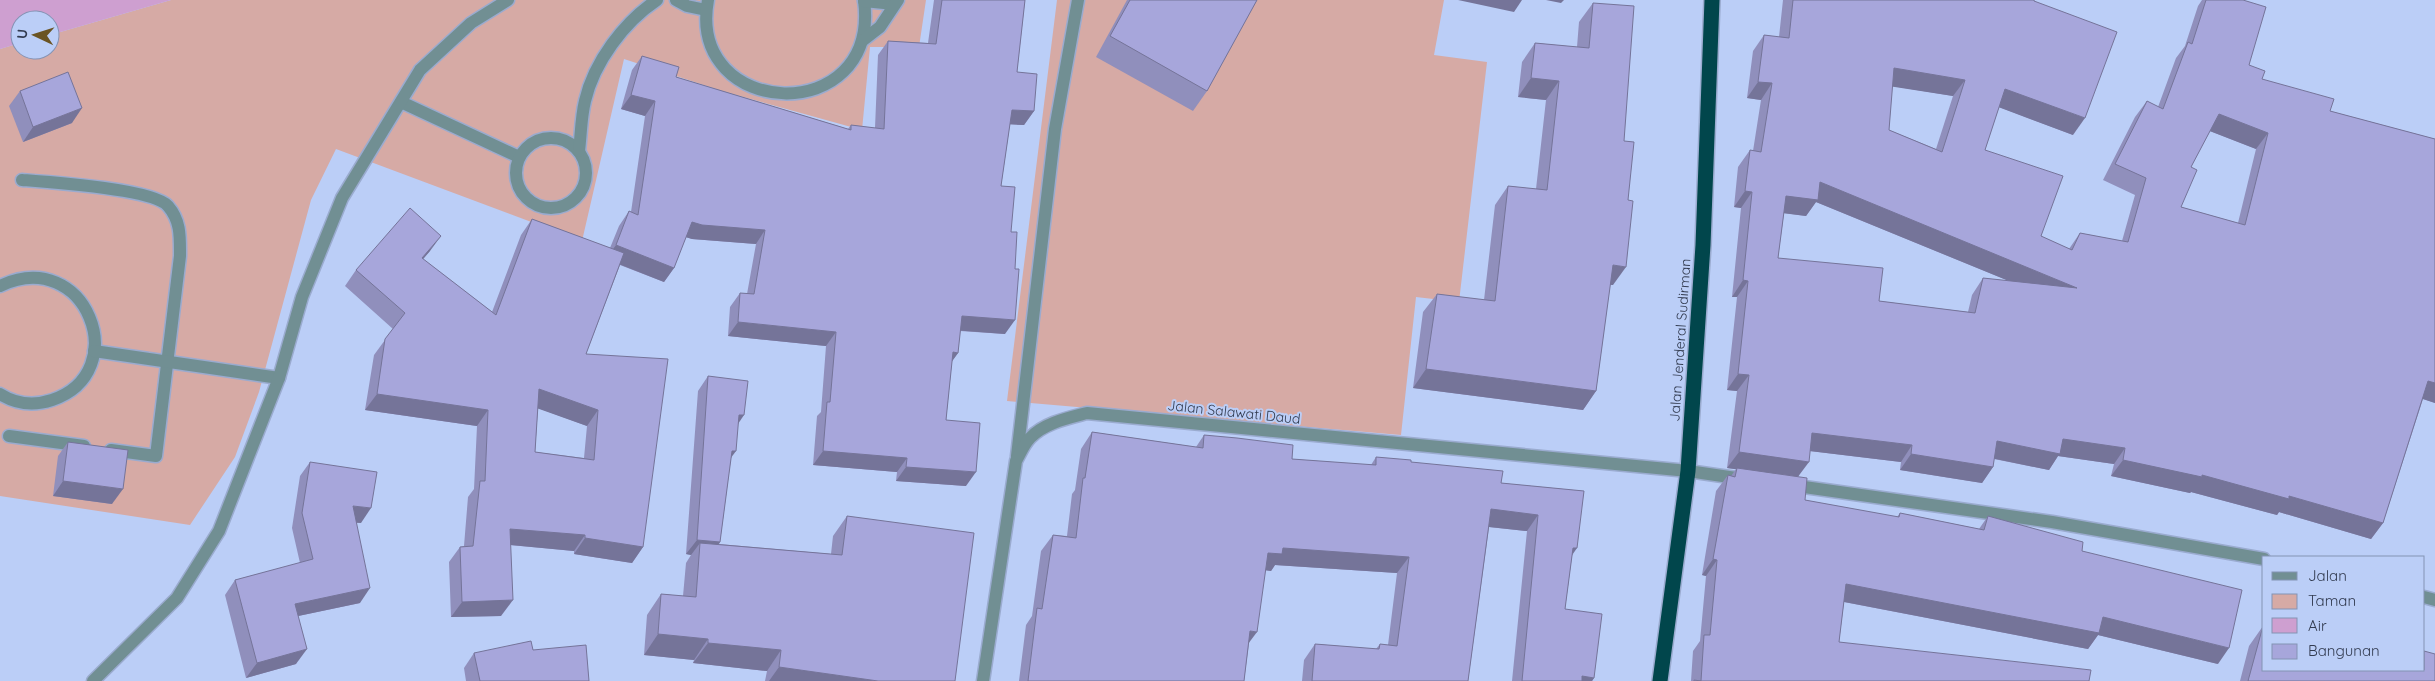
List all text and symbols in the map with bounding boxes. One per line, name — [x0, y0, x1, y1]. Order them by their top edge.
north arrow — [10, 10, 60, 60]
text: U — [13, 29, 31, 40]
street label: Jalan Jenderal Sudirman — [1665, 258, 1695, 422]
street label: Jalan Salawati Daud — [1167, 396, 1301, 428]
legend — [2262, 556, 2425, 671]
text: Jalan — [2308, 566, 2347, 585]
text: Taman — [2308, 591, 2356, 610]
text: Air — [2308, 616, 2327, 635]
text: Bangunan — [2308, 641, 2380, 660]

